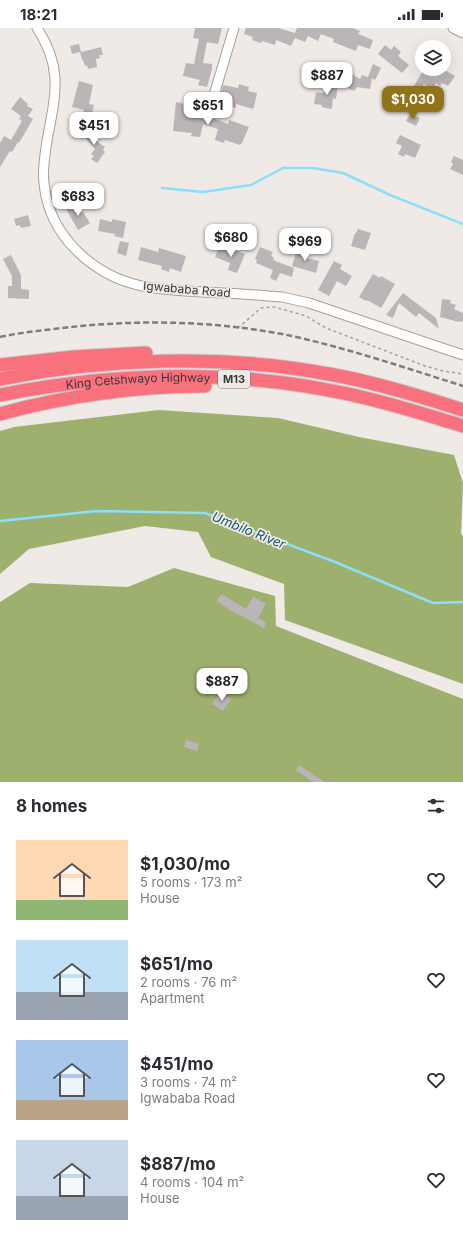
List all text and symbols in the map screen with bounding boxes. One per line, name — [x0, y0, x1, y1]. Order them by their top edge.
text: 18:21 — [20, 5, 57, 24]
map controls — [415, 40, 451, 76]
button: layers — [415, 40, 451, 76]
pin: $887 — [303, 62, 351, 96]
text: $887 — [311, 67, 344, 83]
pin: $1,030 — [380, 86, 446, 120]
text: $1,030 — [391, 91, 435, 107]
pin: $651 — [184, 92, 232, 126]
text: $651 — [193, 97, 223, 113]
pin: $451 — [70, 112, 118, 146]
text: $451 — [78, 117, 110, 133]
pin: $683 — [54, 183, 102, 217]
text: $683 — [61, 188, 95, 204]
pin: $680 — [207, 224, 255, 258]
pin: $969 — [281, 228, 329, 262]
text: $680 — [214, 229, 248, 245]
text: $969 — [288, 233, 322, 249]
street label: Igwababa Road — [143, 278, 231, 300]
street label: King Cetshwayo Highway — [65, 369, 211, 392]
road number: M13 — [218, 370, 250, 388]
water label: Umbilo River — [210, 508, 289, 552]
pin: $887 — [198, 668, 246, 702]
text: $887 — [206, 673, 239, 689]
icon: filters — [425, 795, 447, 817]
text: 8 homes — [16, 796, 87, 816]
text: $1,030/mo — [140, 854, 230, 874]
icon: home — [48, 856, 96, 904]
icon: heart — [425, 869, 447, 891]
text: 5 rooms · 173 m² — [140, 874, 242, 890]
text: House — [140, 890, 180, 906]
text: $651/mo — [140, 954, 213, 974]
icon: home — [48, 956, 96, 1004]
icon: heart — [425, 969, 447, 991]
text: 2 rooms · 76 m² — [140, 974, 237, 990]
text: Apartment — [140, 990, 205, 1006]
text: $451/mo — [140, 1054, 213, 1074]
icon: home — [48, 1056, 96, 1104]
icon: heart — [425, 1069, 447, 1091]
text: 3 rooms · 74 m² — [140, 1074, 237, 1090]
text: Igwababa Road — [140, 1090, 235, 1106]
text: $887/mo — [140, 1154, 216, 1174]
icon: home — [48, 1156, 96, 1204]
icon: heart — [425, 1169, 447, 1191]
text: 4 rooms · 104 m² — [140, 1174, 244, 1190]
text: House — [140, 1190, 180, 1206]

